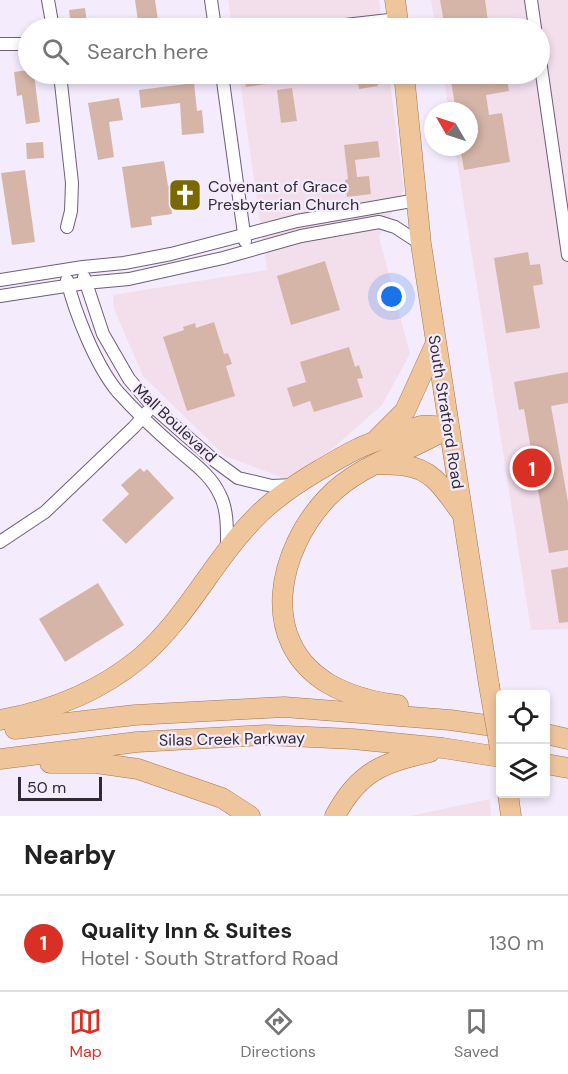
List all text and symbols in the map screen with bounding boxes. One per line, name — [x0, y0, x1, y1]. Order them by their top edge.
search box — [18, 18, 550, 84]
icon: search — [39, 35, 72, 68]
text: Search here — [87, 37, 208, 66]
north arrow — [424, 102, 478, 156]
place label: Covenant of Grace Presbyterian Church — [208, 176, 359, 215]
church icon: Covenant of Grace Presbyterian Church — [167, 177, 203, 213]
your location — [377, 282, 406, 311]
street label: South Stratford Road — [423, 333, 469, 491]
street label: Mall Boulevard — [129, 379, 221, 467]
pin: 1 — [512, 446, 552, 490]
map controls — [496, 690, 550, 798]
button: locate — [496, 690, 550, 744]
street label: Silas Creek Parkway — [159, 727, 305, 751]
button: layers — [496, 744, 550, 798]
scale bar — [18, 774, 102, 802]
text: 50 m — [27, 777, 66, 798]
text: Nearby — [24, 838, 116, 872]
text: Quality Inn & Suites — [81, 916, 292, 945]
text: 1 — [40, 930, 47, 956]
text: 130 m — [489, 930, 544, 956]
text: Hotel · South Stratford Road — [81, 945, 339, 971]
tab: Map — [69, 1005, 102, 1062]
tab: Directions — [240, 1005, 316, 1062]
tab: Saved — [454, 1005, 499, 1062]

